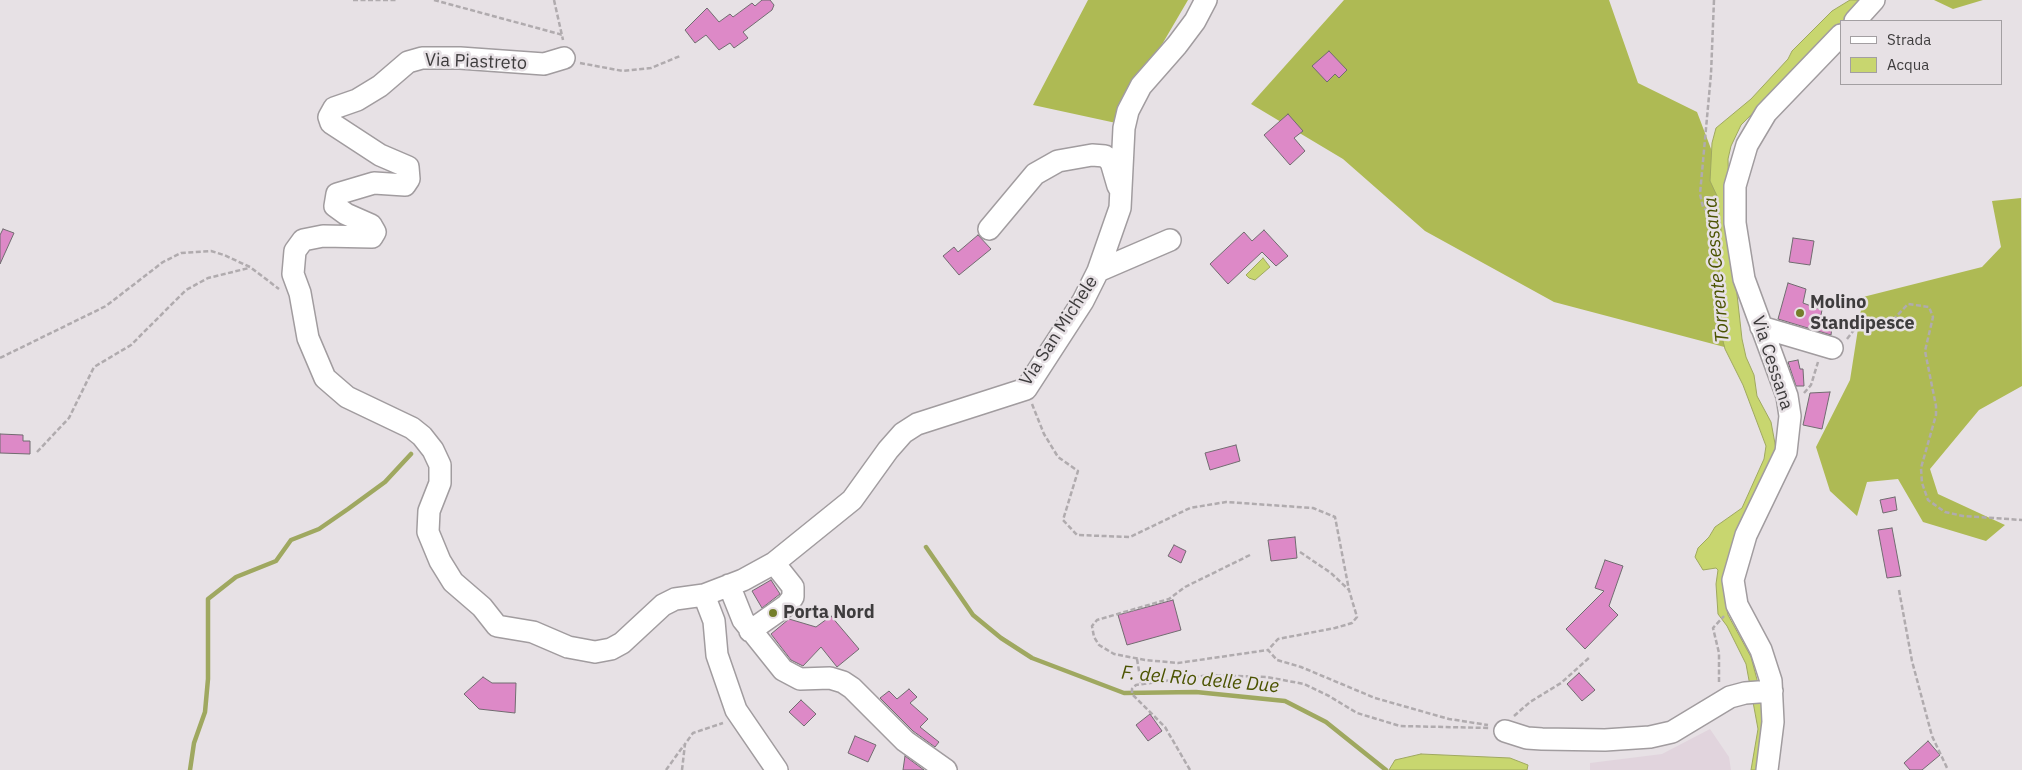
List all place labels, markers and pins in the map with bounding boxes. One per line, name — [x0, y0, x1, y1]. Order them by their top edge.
place label: Molino Standipesce — [1810, 292, 1915, 334]
marker: Molino Standipesce — [1794, 307, 1806, 319]
place label: Porta Nord — [783, 602, 875, 624]
marker: Porta Nord — [767, 607, 779, 619]

